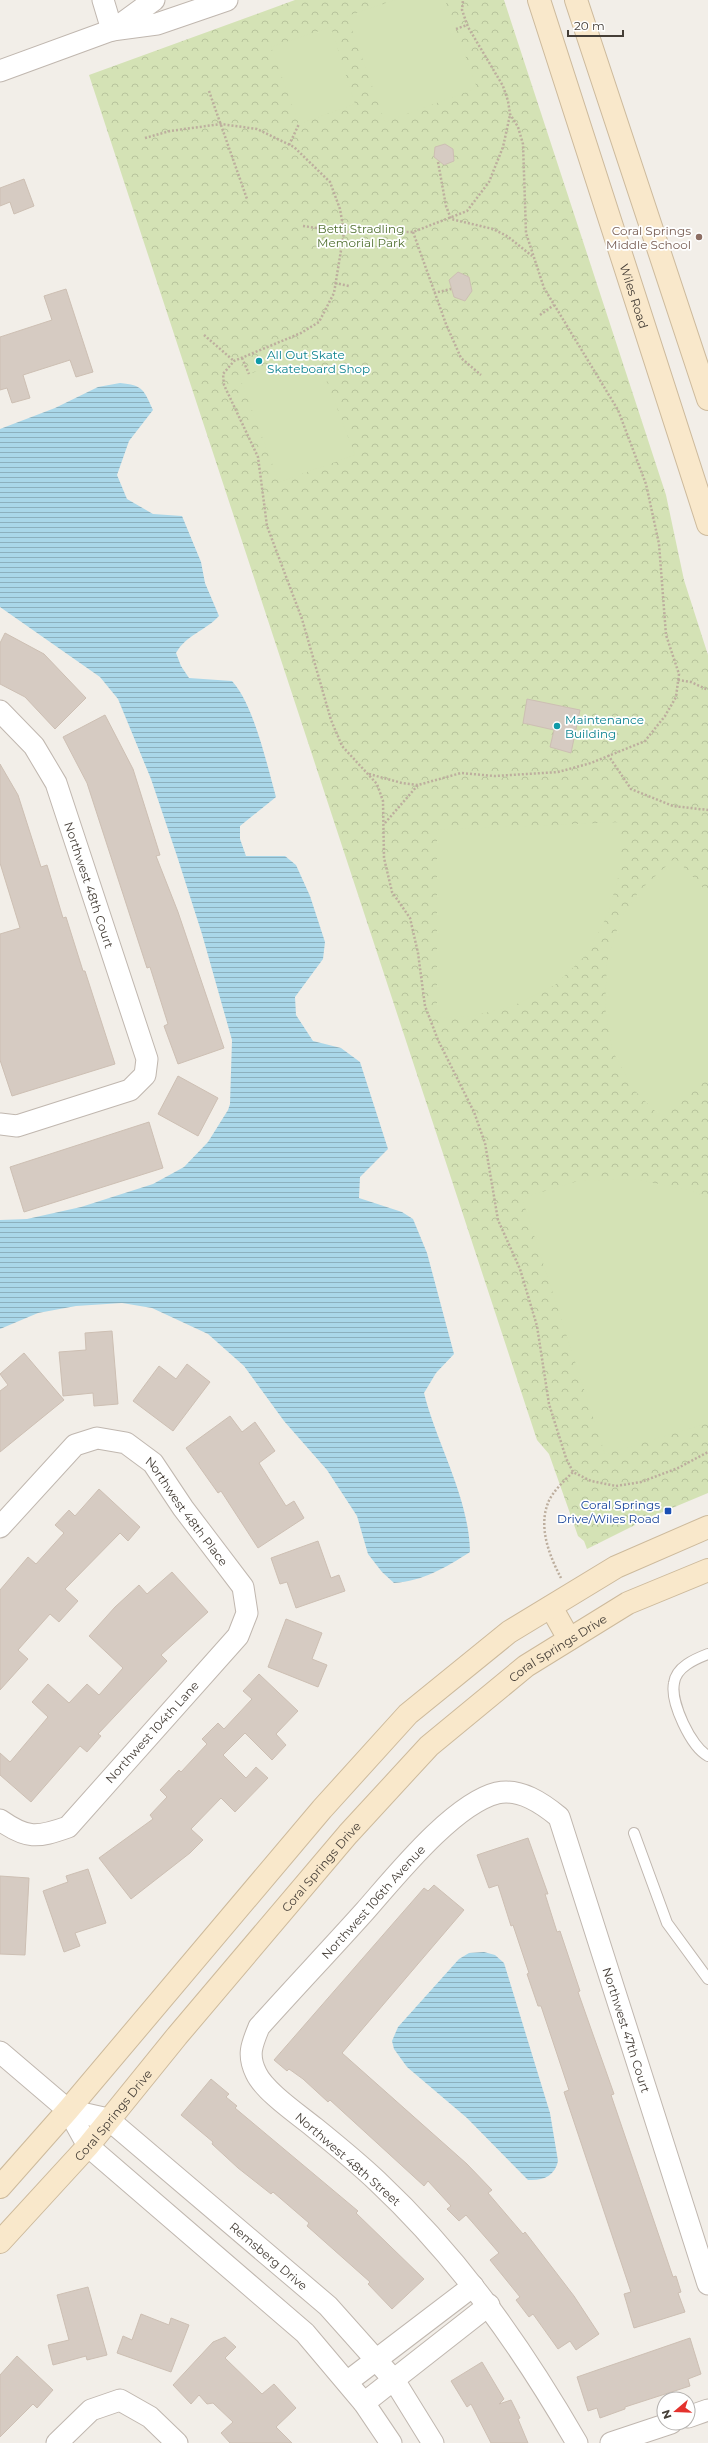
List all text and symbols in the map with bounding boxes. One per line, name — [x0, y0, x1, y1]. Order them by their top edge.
scale bar — [568, 12, 623, 38]
text: 20 m — [574, 18, 605, 33]
park label: Betti Stradling Memorial Park — [317, 221, 406, 250]
place label: Coral Springs Middle School — [606, 223, 691, 252]
marker: Coral Springs Middle School — [694, 232, 704, 242]
street label: Wiles Road — [617, 262, 652, 330]
place label: All Out Skate Skateboard Shop — [267, 347, 370, 376]
marker: All Out Skate Skateboard Shop — [254, 356, 264, 366]
place label: Maintenance Building — [565, 712, 644, 741]
marker: Maintenance Building — [552, 721, 562, 731]
street label: Northwest 48th Court — [62, 820, 117, 950]
street label: Northwest 48th Place — [143, 1453, 232, 1569]
place label: Coral Springs Drive/Wiles Road — [557, 1497, 660, 1526]
marker: Coral Springs Drive/Wiles Road — [663, 1506, 673, 1516]
street label: Coral Springs Drive — [505, 1611, 609, 1685]
street label: Northwest 104th Lane — [102, 1678, 202, 1786]
street label: Coral Springs Drive — [278, 1818, 363, 1915]
street label: Northwest 106th Avenue — [318, 1842, 428, 1962]
street label: Northwest 47th Court — [600, 1965, 654, 2094]
street label: Coral Springs Drive — [71, 2066, 155, 2164]
street label: Northwest 48th Street — [292, 2109, 404, 2209]
street label: Remsberg Drive — [227, 2218, 311, 2293]
north arrow — [656, 2391, 696, 2431]
text: N — [658, 2408, 675, 2421]

